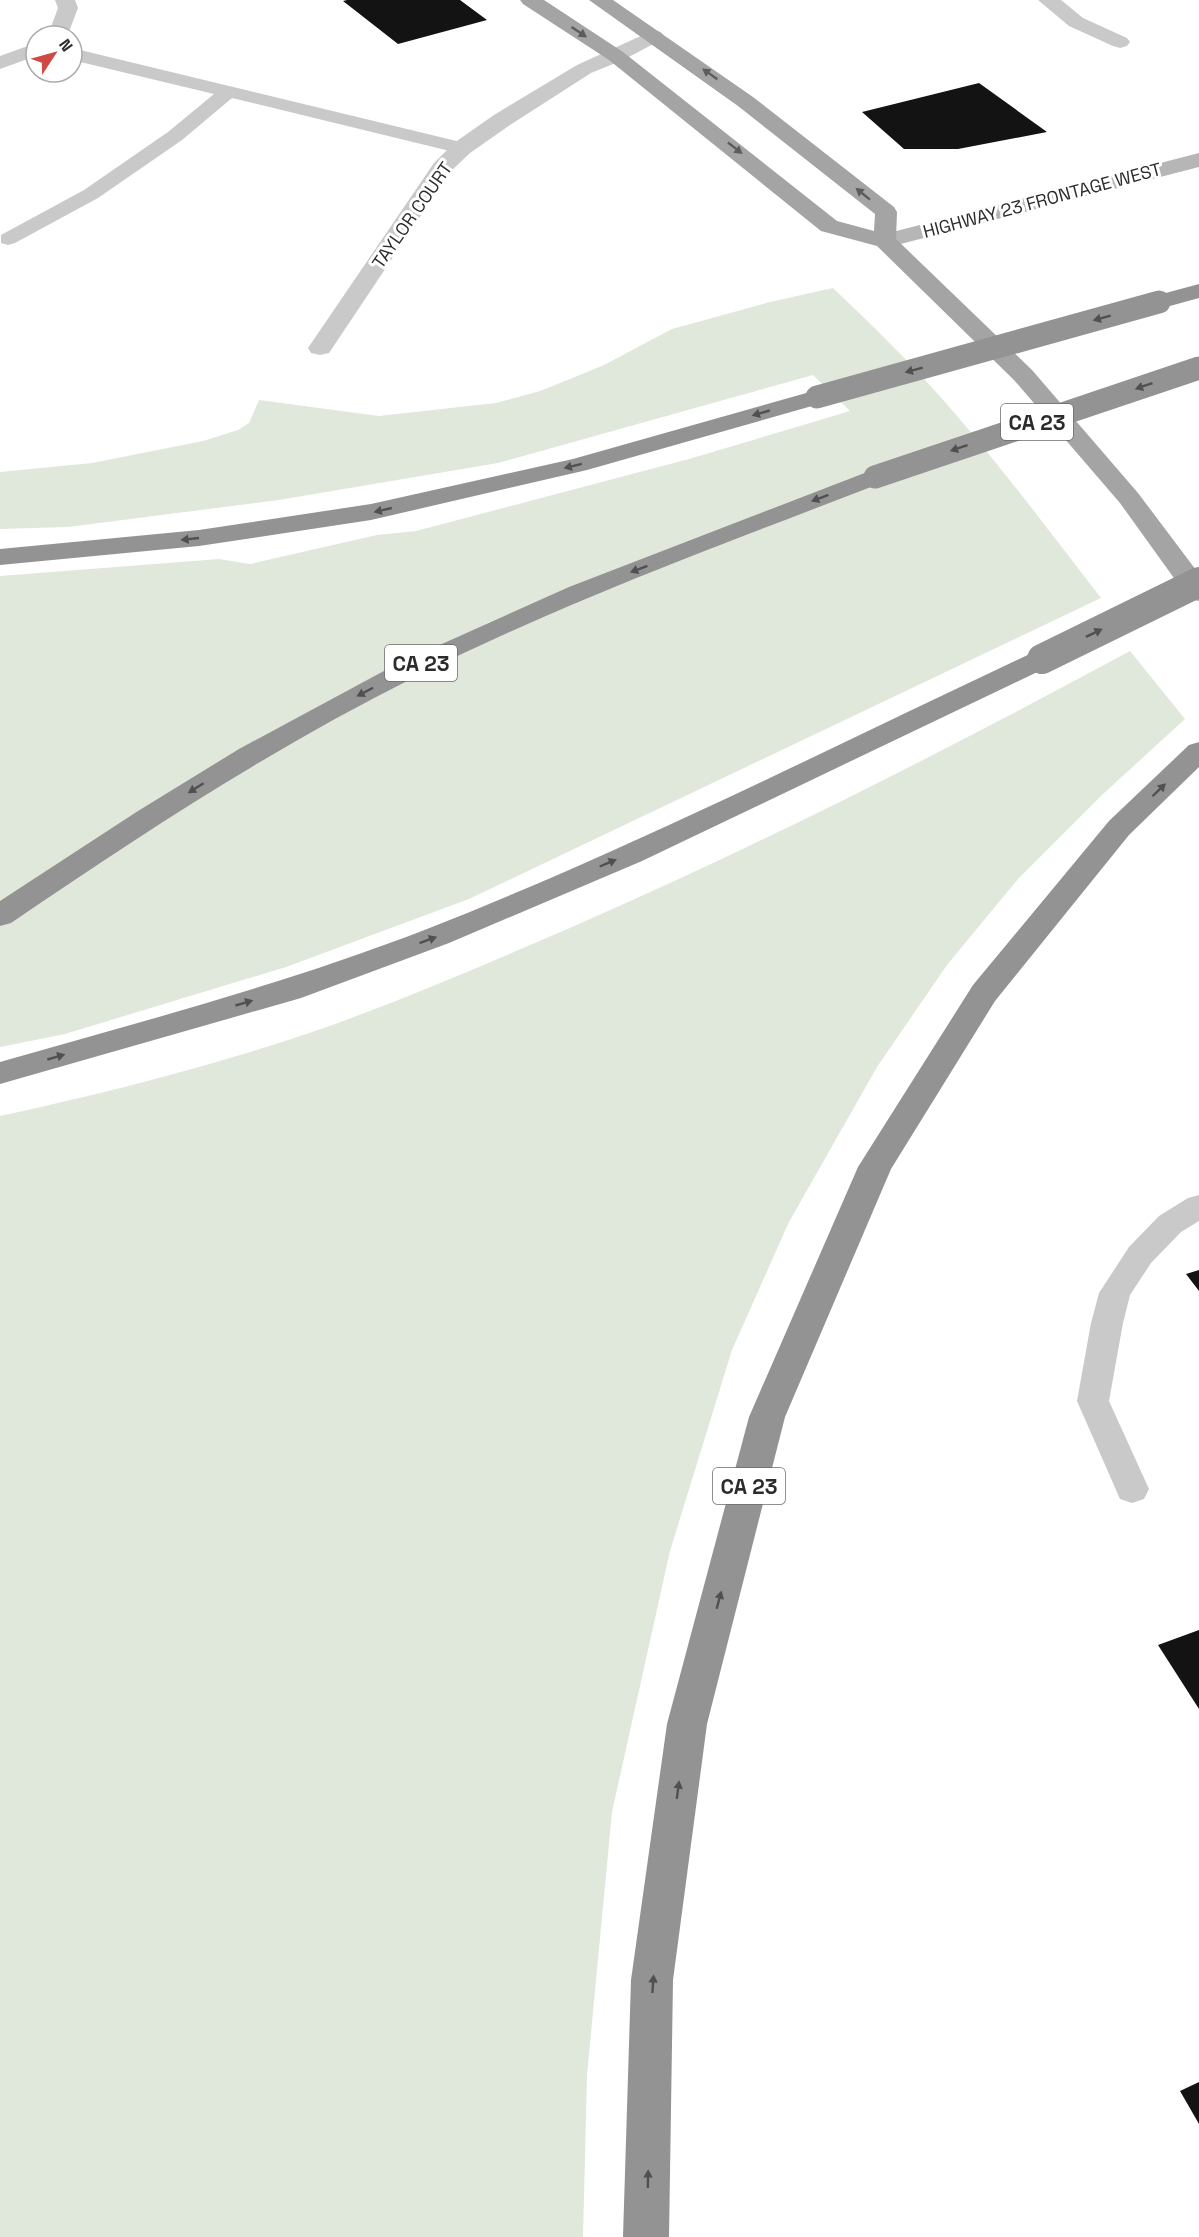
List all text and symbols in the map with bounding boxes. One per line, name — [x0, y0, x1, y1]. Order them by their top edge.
north arrow — [24, 24, 84, 84]
one-way arrow — [571, 26, 587, 37]
text: N — [54, 35, 77, 56]
one-way arrow — [702, 68, 718, 80]
one-way arrow — [727, 142, 743, 155]
street label: TAYLOR COURT — [367, 157, 458, 273]
street label: HIGHWAY 23 FRONTAGE WEST — [920, 157, 1164, 243]
one-way arrow — [855, 187, 871, 200]
one-way arrow — [1093, 314, 1111, 323]
one-way arrow — [905, 366, 923, 375]
one-way arrow — [1135, 382, 1153, 392]
road number: CA 23 — [1001, 404, 1073, 440]
one-way arrow — [752, 409, 770, 418]
one-way arrow — [950, 444, 968, 454]
one-way arrow — [564, 461, 582, 471]
one-way arrow — [811, 493, 829, 503]
one-way arrow — [374, 505, 392, 515]
one-way arrow — [181, 534, 200, 544]
one-way arrow — [630, 565, 648, 574]
one-way arrow — [1086, 629, 1103, 638]
road number: CA 23 — [385, 645, 457, 681]
one-way arrow — [357, 687, 374, 697]
one-way arrow — [188, 782, 204, 793]
one-way arrow — [1151, 783, 1165, 797]
one-way arrow — [599, 859, 616, 868]
one-way arrow — [419, 934, 437, 944]
one-way arrow — [235, 998, 253, 1007]
one-way arrow — [47, 1051, 65, 1061]
road number: CA 23 — [713, 1468, 785, 1504]
one-way arrow — [715, 1591, 725, 1609]
one-way arrow — [674, 1781, 683, 1800]
one-way arrow — [648, 1974, 657, 1993]
one-way arrow — [643, 2169, 652, 2188]

